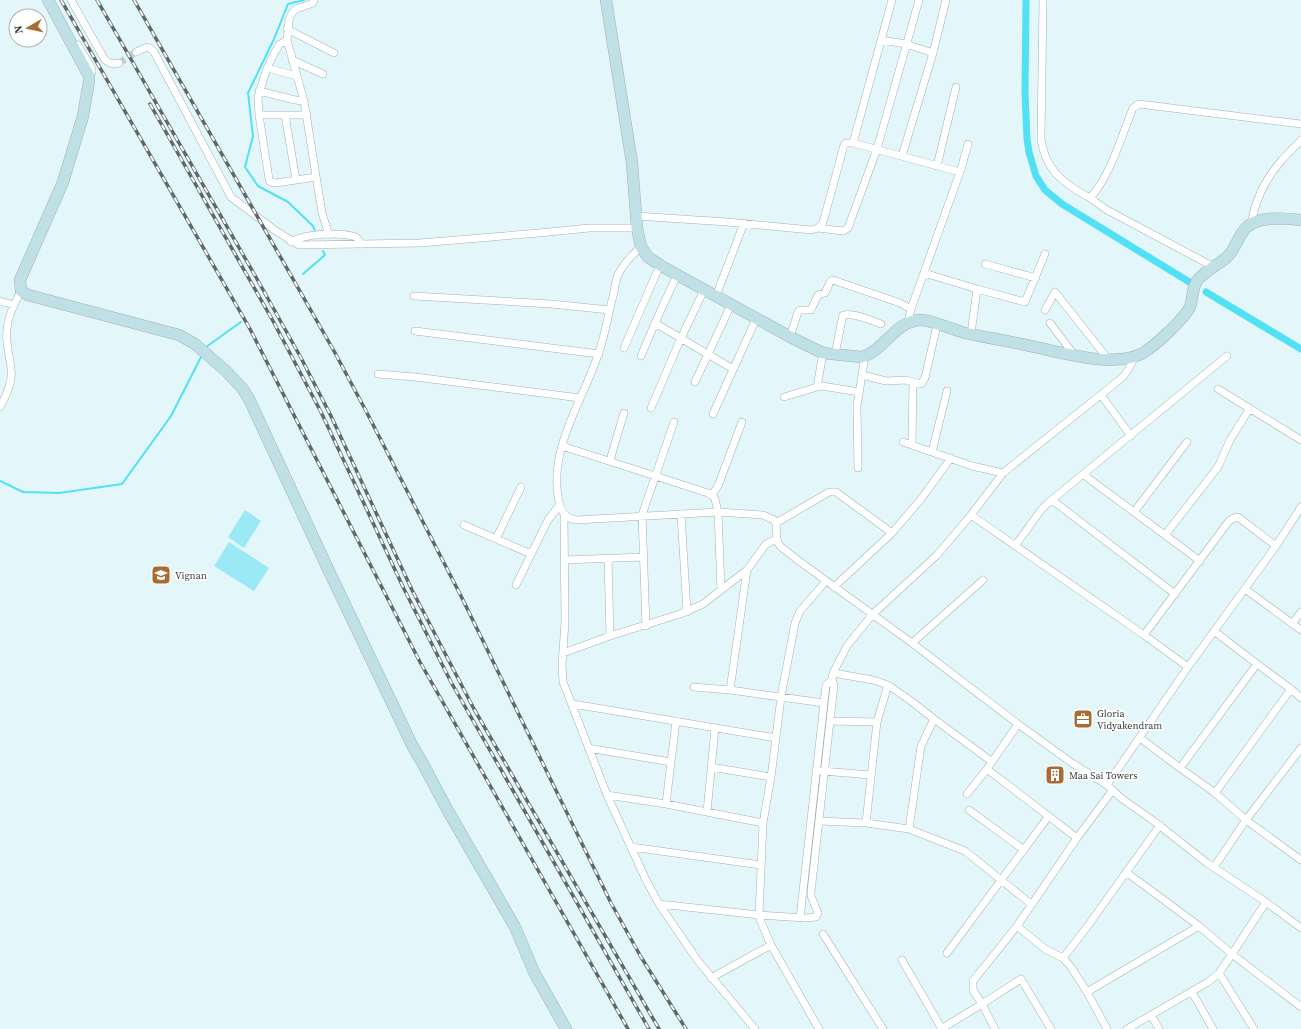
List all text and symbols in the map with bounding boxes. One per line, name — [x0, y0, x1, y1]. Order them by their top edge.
north arrow — [8, 8, 48, 48]
text: N — [11, 24, 27, 35]
school or university icon: Vignan — [150, 564, 172, 586]
place label: Vignan — [175, 569, 207, 582]
place label: Gloria Vidyakendram — [1097, 707, 1162, 732]
office icon: Gloria Vidyakendram — [1072, 708, 1094, 730]
building icon: Maa Sai Towers — [1044, 764, 1066, 786]
place label: Maa Sai Towers — [1069, 769, 1138, 782]

